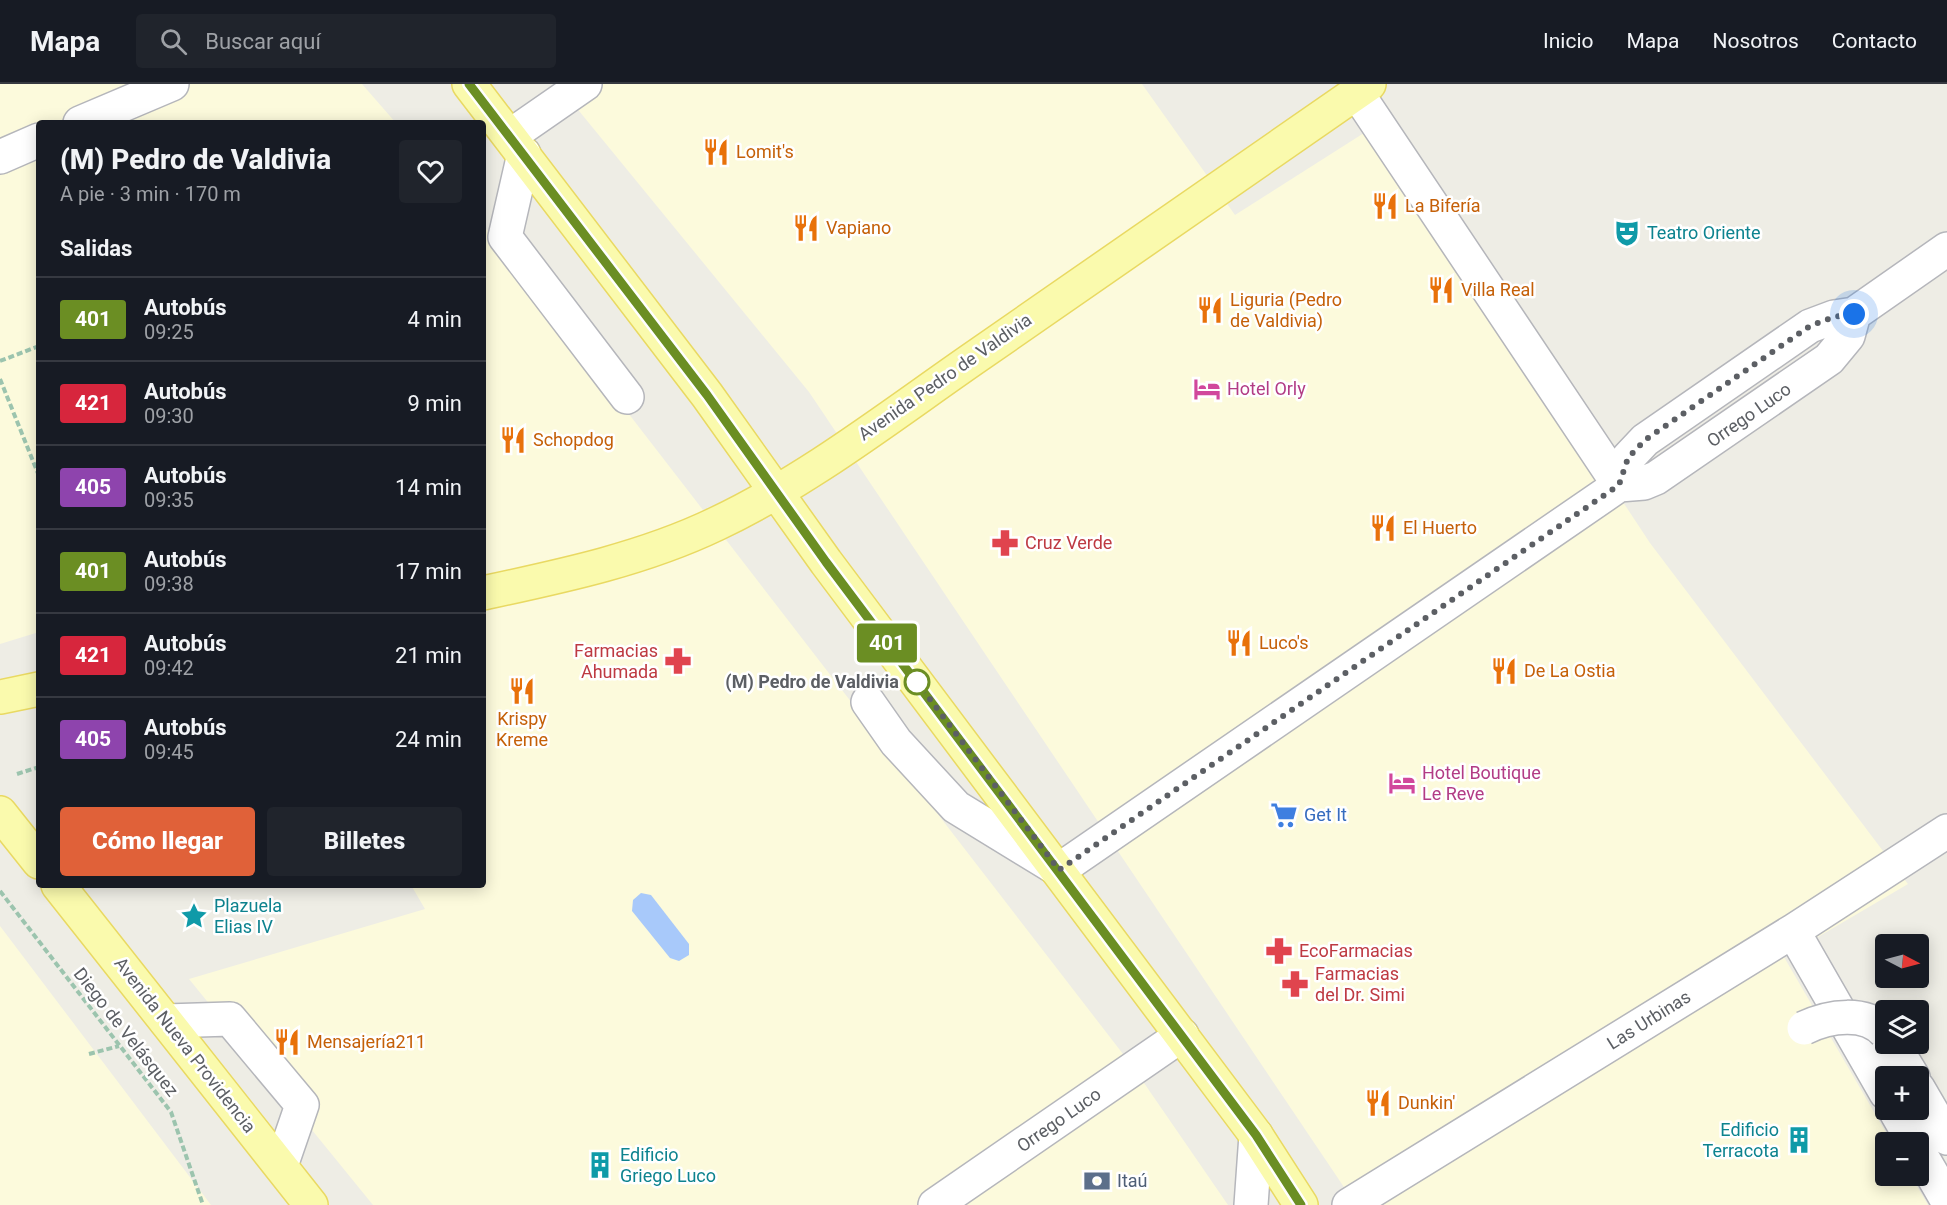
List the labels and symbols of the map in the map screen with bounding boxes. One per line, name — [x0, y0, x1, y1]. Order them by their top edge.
restaurant icon: Lomit's — [701, 137, 731, 167]
place label: Lomit's — [736, 141, 794, 162]
restaurant icon: La Bifería — [1370, 191, 1400, 221]
place label: La Bifería — [1405, 195, 1480, 216]
restaurant icon: Vapiano — [791, 213, 821, 243]
place label: Vapiano — [826, 217, 891, 238]
theatre icon: Teatro Oriente — [1612, 218, 1642, 248]
place label: Teatro Oriente — [1647, 222, 1761, 243]
restaurant icon: Villa Real — [1426, 275, 1456, 305]
place label: Villa Real — [1461, 279, 1535, 300]
place label: Liguria (Pedro de Valdivia) — [1230, 289, 1342, 332]
restaurant icon: Liguria (Pedro de Valdivia) — [1195, 295, 1225, 325]
your location — [1839, 299, 1869, 329]
street label: Avenida Pedro de Valdivia — [854, 309, 1035, 444]
hotel icon: Hotel Orly — [1192, 374, 1222, 404]
place label: Hotel Orly — [1227, 378, 1306, 399]
street label: Orrego Luco — [1703, 378, 1795, 451]
restaurant icon: Schopdog — [498, 425, 528, 455]
place label: Schopdog — [533, 429, 614, 450]
restaurant icon: El Huerto — [1368, 513, 1398, 543]
place label: El Huerto — [1403, 517, 1477, 538]
pharmacy icon: Cruz Verde — [990, 528, 1020, 558]
place label: Cruz Verde — [1025, 532, 1112, 553]
line badge: 401 — [852, 624, 922, 662]
restaurant icon: Luco's — [1224, 628, 1254, 658]
place label: Luco's — [1259, 632, 1308, 653]
place label: Farmacias Ahumada — [574, 640, 658, 682]
pharmacy icon: Farmacias Ahumada — [663, 646, 693, 676]
restaurant icon: De La Ostia — [1489, 656, 1519, 686]
place label: De La Ostia — [1524, 660, 1616, 681]
marker: (M) Pedro de Valdivia — [904, 669, 930, 695]
place label: (M) Pedro de Valdivia — [725, 671, 899, 693]
restaurant icon: Krispy Kreme — [507, 676, 537, 706]
place label: Krispy Kreme — [496, 708, 548, 750]
place label: Hotel Boutique Le Reve — [1422, 762, 1541, 804]
hotel icon: Hotel Boutique Le Reve — [1387, 768, 1417, 798]
supermarket icon: Get It — [1269, 800, 1299, 830]
place label: Get It — [1304, 804, 1347, 825]
place label: Plazuela Elias IV — [214, 895, 282, 937]
place icon: Plazuela Elias IV — [179, 901, 209, 931]
north arrow — [1875, 934, 1929, 988]
pharmacy icon: EcoFarmacias — [1264, 936, 1294, 966]
place label: EcoFarmacias — [1299, 940, 1413, 961]
street label: Avenida Nueva Providencia — [110, 953, 260, 1137]
street label: Diego de Velásquez — [70, 963, 183, 1100]
place label: Farmacias del Dr. Simi — [1315, 963, 1405, 1005]
pharmacy icon: Farmacias del Dr. Simi — [1280, 969, 1310, 999]
street label: Las Urbinas — [1603, 986, 1694, 1054]
restaurant icon: Mensajería211 — [272, 1027, 302, 1057]
place label: Mensajería211 — [307, 1031, 426, 1052]
street label: Orrego Luco — [1013, 1083, 1105, 1156]
restaurant icon: Dunkin' — [1363, 1088, 1393, 1118]
place label: Dunkin' — [1398, 1092, 1455, 1113]
place label: Edificio Terracota — [1703, 1119, 1779, 1161]
building icon: Edificio Terracota — [1784, 1125, 1814, 1155]
place label: Edificio Griego Luco — [620, 1144, 716, 1186]
building icon: Edificio Griego Luco — [585, 1150, 615, 1180]
bank icon: Itaú — [1082, 1166, 1112, 1196]
place label: Itaú — [1117, 1170, 1148, 1191]

